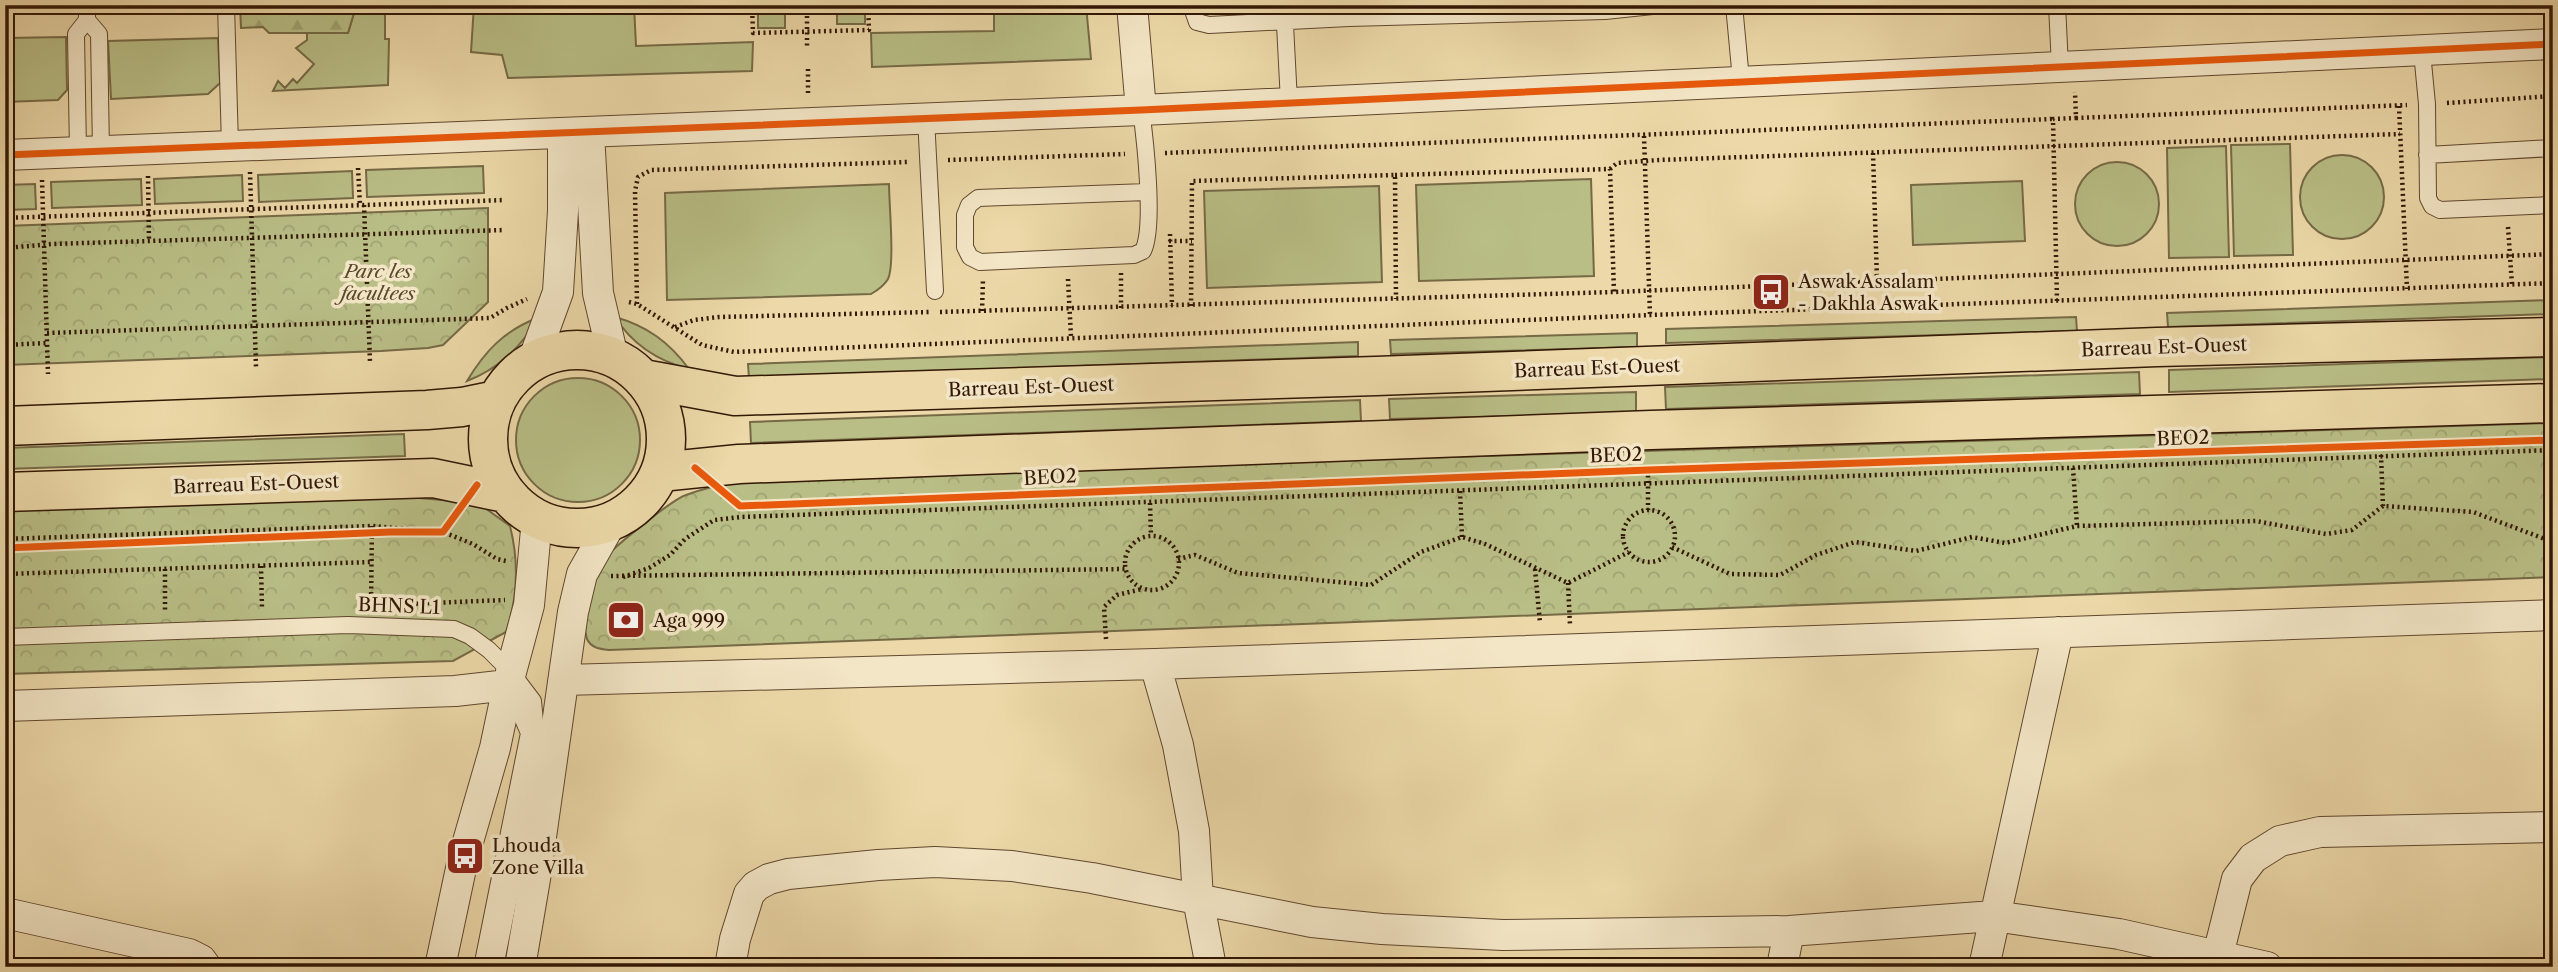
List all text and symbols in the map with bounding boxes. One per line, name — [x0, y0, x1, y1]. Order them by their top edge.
park label: Parc les facultees — [334, 260, 416, 305]
place label: Aswak Assalam - Dakhla Aswak — [1797, 270, 1939, 315]
bus stop icon: Aswak Assalam - Dakhla Aswak — [1750, 271, 1792, 313]
street label: Barreau Est-Ouest — [2081, 333, 2248, 361]
street label: Barreau Est-Ouest — [1514, 354, 1681, 382]
street label: Barreau Est-Ouest — [948, 373, 1115, 401]
street label: BEO2 — [2156, 426, 2210, 450]
street label: BEO2 — [1589, 443, 1643, 467]
street label: BEO2 — [1023, 464, 1077, 490]
street label: Barreau Est-Ouest — [173, 470, 340, 498]
street label: BHNS L1 — [358, 593, 440, 619]
bank icon: Aga 999 — [605, 599, 647, 641]
place label: Aga 999 — [652, 609, 725, 632]
place label: Lhouda Zone Villa — [492, 834, 584, 879]
bus stop icon: Lhouda Zone Villa — [444, 835, 486, 877]

